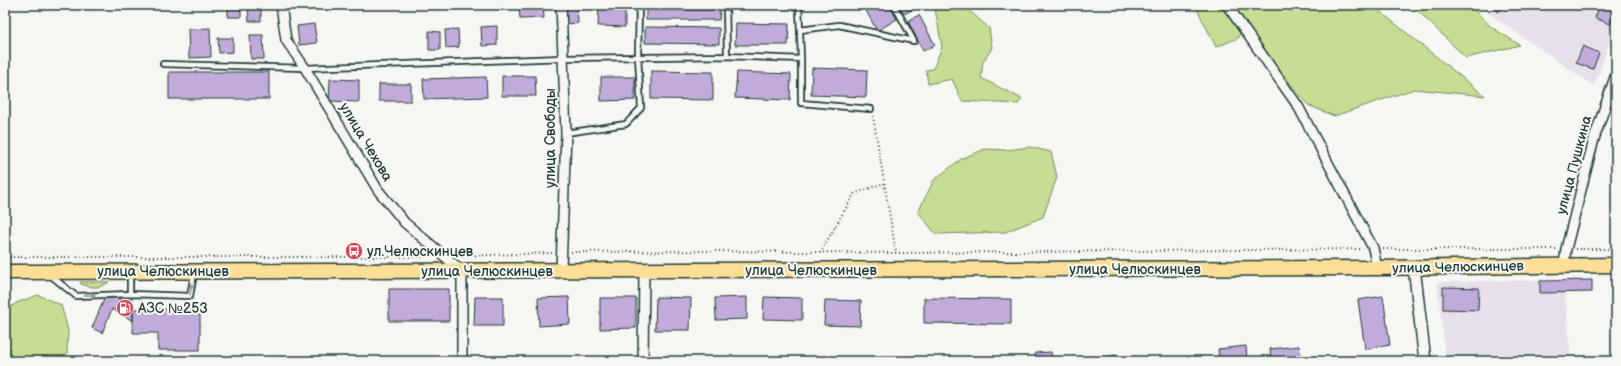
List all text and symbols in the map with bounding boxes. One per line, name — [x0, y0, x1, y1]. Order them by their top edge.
street label: улица Свободы — [542, 88, 559, 188]
street label: улица Чехова — [336, 100, 397, 185]
street label: улица Пушкина — [1553, 113, 1596, 216]
bus stop icon: ул.Челюскинцев — [344, 241, 364, 261]
place label: ул.Челюскинцев — [367, 243, 474, 260]
street label: улица Челюскинцев — [1392, 257, 1525, 277]
street label: улица Челюскинцев — [1069, 261, 1201, 278]
street label: улица Челюскинцев — [745, 262, 877, 279]
street label: улица Челюскинцев — [97, 263, 229, 280]
street label: улица Челюскинцев — [421, 263, 553, 280]
one-way arrow — [188, 283, 194, 295]
one-way arrow — [84, 292, 97, 298]
fuel station icon: АЗС №253 — [115, 298, 135, 318]
place label: АЗС №253 — [137, 300, 208, 317]

